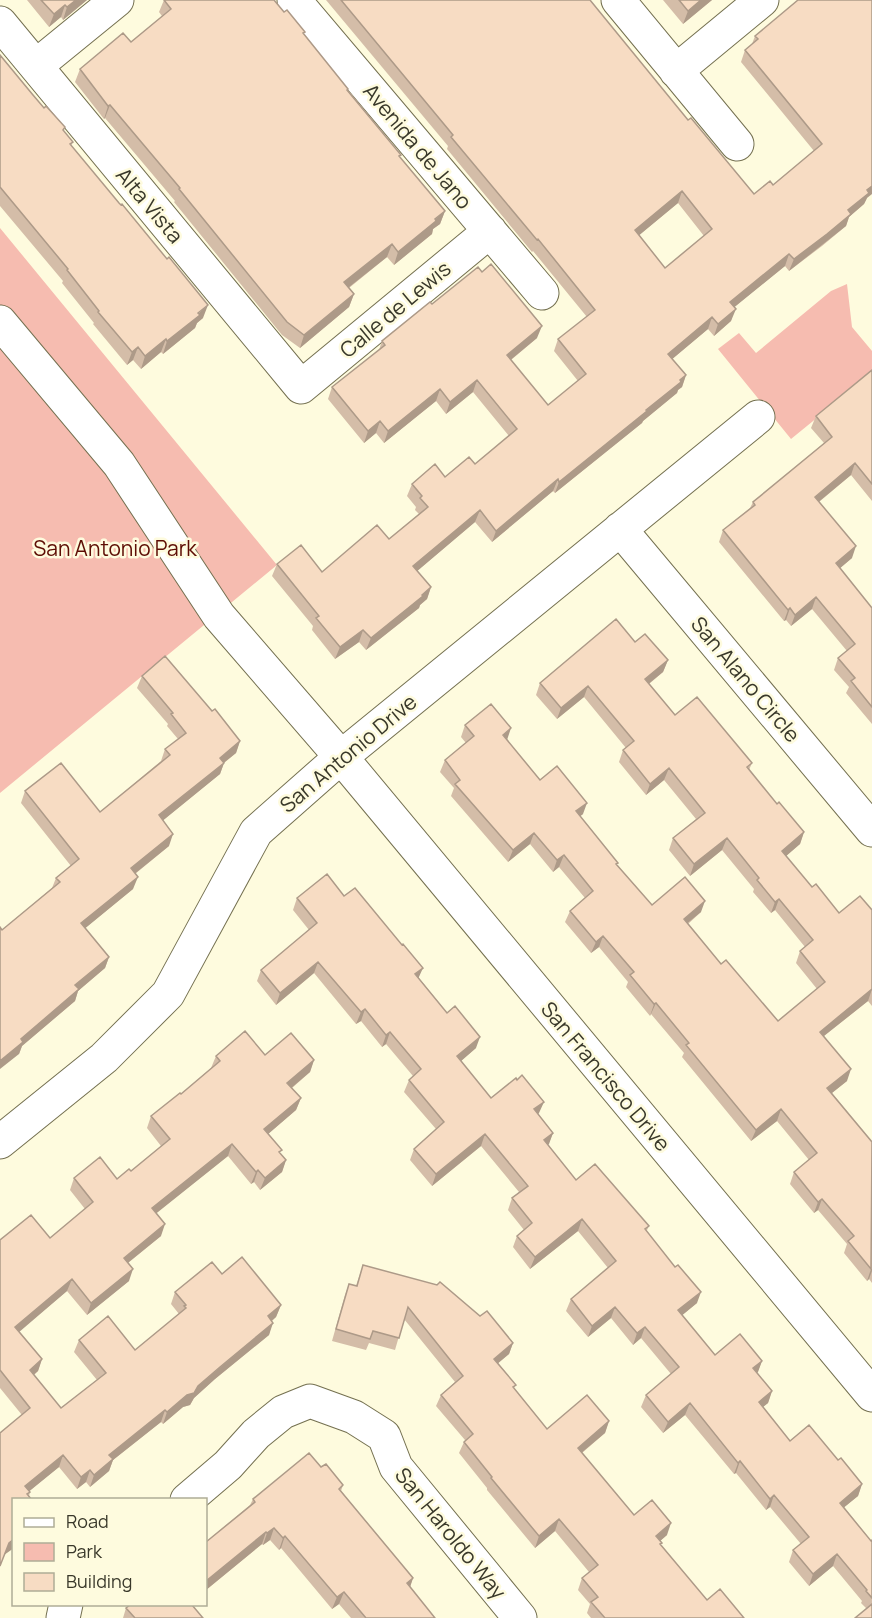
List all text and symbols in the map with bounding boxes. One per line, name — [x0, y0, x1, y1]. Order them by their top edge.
street label: Avenida de Jano — [357, 77, 479, 215]
street label: Alta Vista — [110, 161, 190, 249]
street label: Calle de Lewis — [334, 254, 456, 364]
park label: San Antonio Park — [33, 534, 197, 562]
street label: San Alano Circle — [685, 610, 807, 748]
street label: San Antonio Drive — [274, 687, 422, 819]
street label: San Francisco Drive — [535, 995, 677, 1157]
street label: San Haroldo Way — [389, 1461, 513, 1605]
legend — [12, 1498, 207, 1606]
text: Road — [66, 1509, 109, 1533]
text: Park — [66, 1539, 103, 1563]
text: Building — [66, 1569, 132, 1593]

